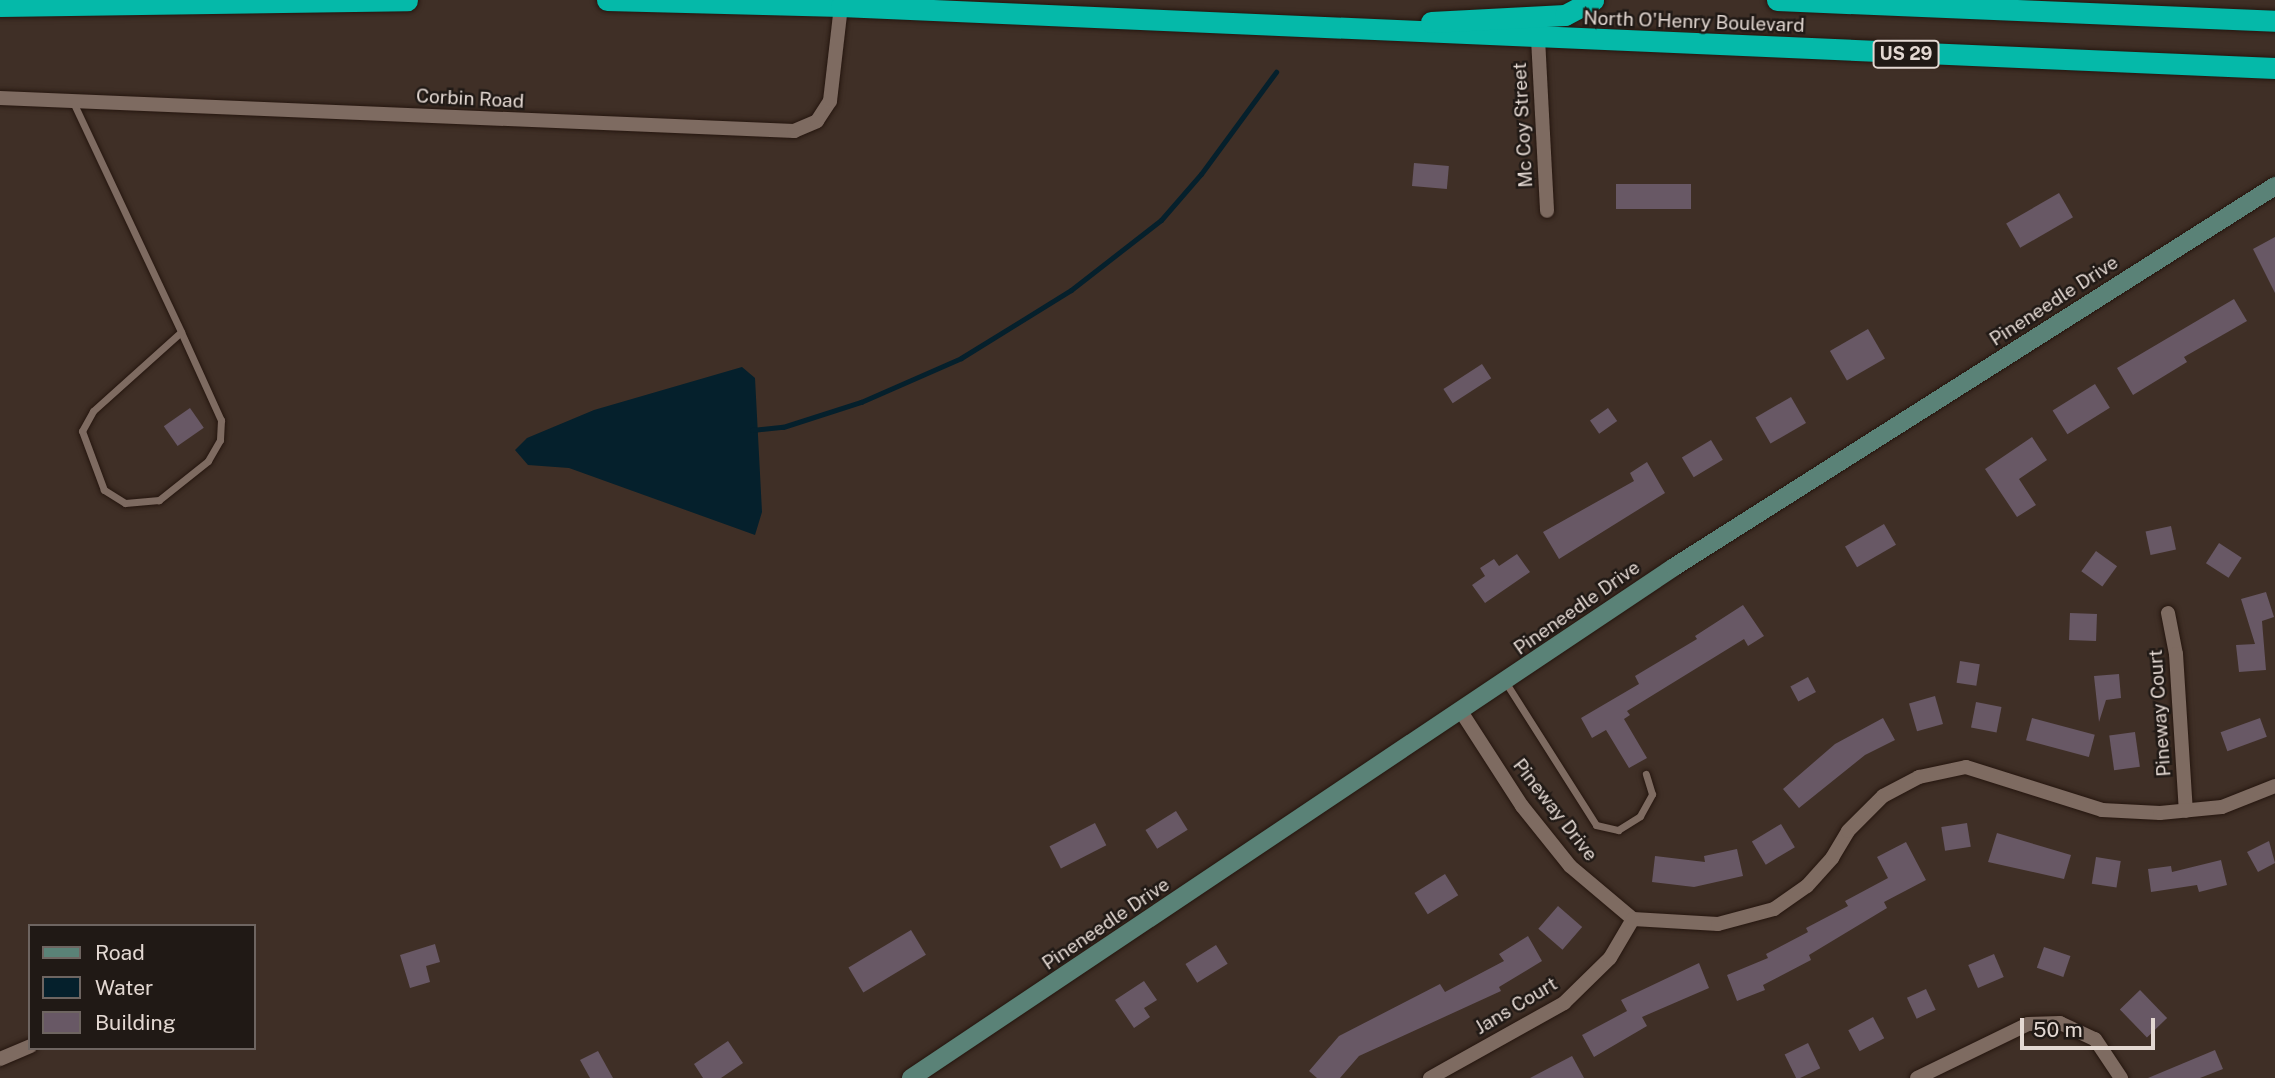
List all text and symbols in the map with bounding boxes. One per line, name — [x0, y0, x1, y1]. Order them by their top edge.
street label: North O'Henry Boulevard — [1583, 7, 1805, 37]
road number: US 29 — [1871, 40, 1941, 68]
street label: Mc Coy Street — [1508, 62, 1538, 188]
street label: Corbin Road — [415, 85, 525, 113]
street label: Pineneedle Drive — [1985, 251, 2123, 351]
street label: Pineneedle Drive — [1510, 556, 1644, 660]
street label: Pineway Court — [2144, 649, 2176, 777]
street label: Pineway Drive — [1508, 754, 1602, 866]
street label: Pineneedle Drive — [1038, 873, 1174, 975]
legend — [28, 924, 256, 1050]
text: Road — [95, 940, 145, 965]
street label: Jans Court — [1471, 972, 1561, 1040]
text: Water — [95, 975, 153, 1000]
scale bar — [2023, 1004, 2158, 1048]
text: Building — [95, 1010, 176, 1035]
text: 50 m — [2033, 1017, 2083, 1042]

